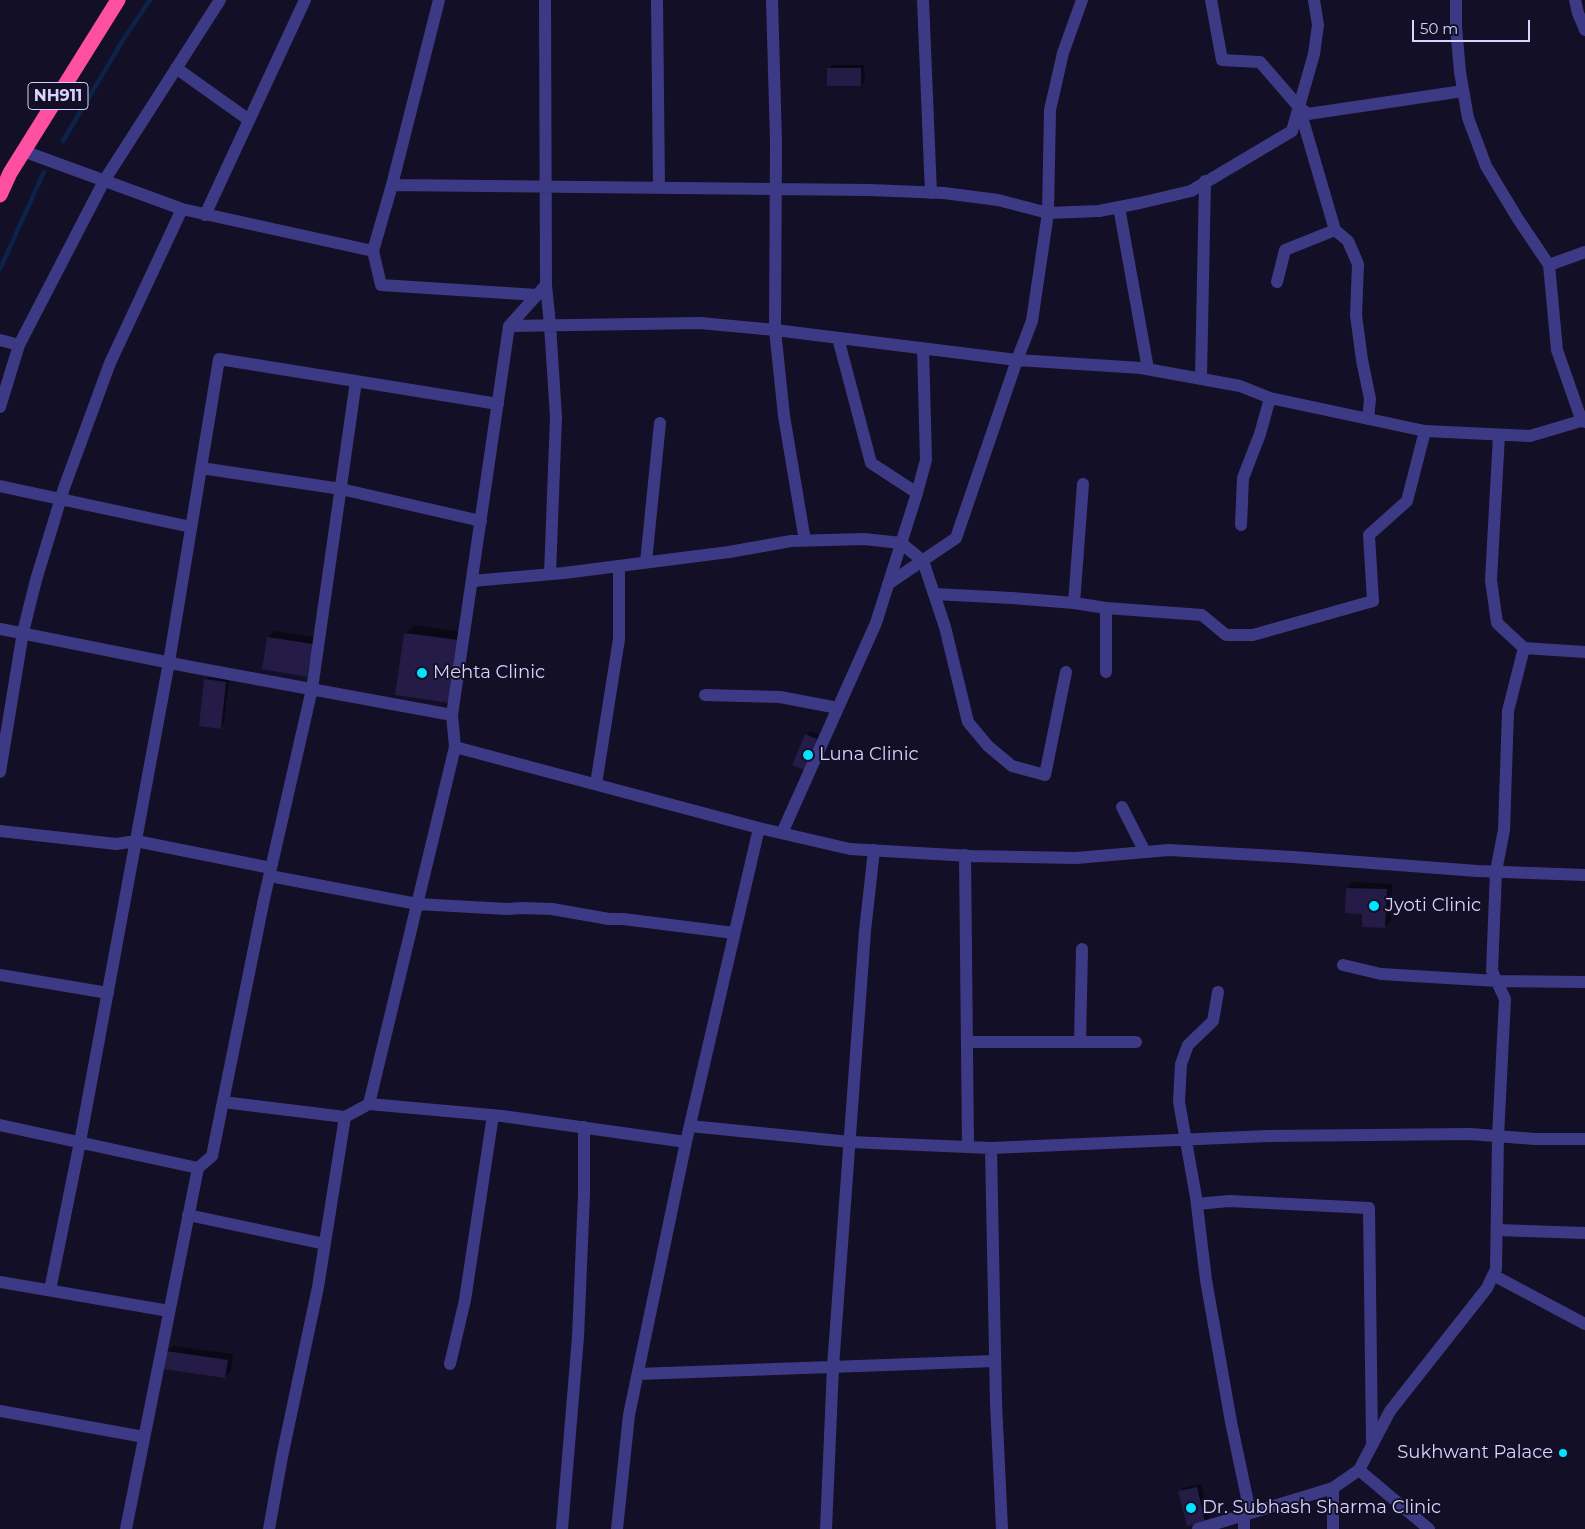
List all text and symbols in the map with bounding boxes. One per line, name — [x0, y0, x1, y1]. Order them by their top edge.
scale bar — [1415, 10, 1532, 42]
text: 50 m — [1420, 19, 1458, 38]
road number: NH911 — [28, 82, 88, 110]
place label: Mehta Clinic — [433, 662, 545, 684]
marker: Mehta Clinic — [415, 666, 429, 680]
place label: Luna Clinic — [819, 744, 919, 766]
marker: Luna Clinic — [801, 748, 815, 762]
place label: Jyoti Clinic — [1385, 895, 1481, 917]
marker: Jyoti Clinic — [1367, 899, 1381, 913]
place label: Sukhwant Palace — [1397, 1442, 1553, 1464]
marker: Sukhwant Palace — [1557, 1447, 1569, 1459]
place label: Dr. Subhash Sharma Clinic — [1202, 1497, 1441, 1519]
marker: Dr. Subhash Sharma Clinic — [1184, 1501, 1198, 1515]

